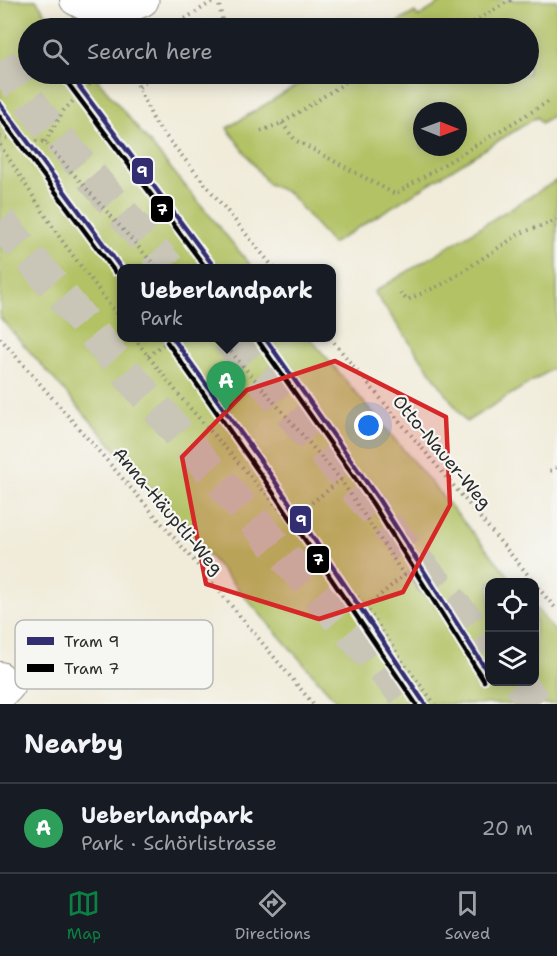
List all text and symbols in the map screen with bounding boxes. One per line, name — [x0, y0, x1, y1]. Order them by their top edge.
search box — [18, 18, 539, 84]
icon: search — [39, 35, 72, 68]
text: Search here — [87, 37, 213, 66]
north arrow — [413, 102, 467, 156]
line badge: 9 — [131, 157, 154, 185]
text: 9 — [136, 161, 148, 182]
line badge: 7 — [150, 195, 174, 223]
text: 7 — [156, 199, 168, 220]
popup — [117, 264, 336, 342]
text: Ueberlandpark — [140, 276, 313, 305]
text: Park — [140, 305, 183, 331]
pin: A — [206, 362, 246, 411]
street label: Otto-Nauer-Weg — [387, 390, 497, 514]
your location — [354, 411, 383, 440]
street label: Anna-Häuptli-Weg — [107, 442, 229, 580]
line badge: 9 — [289, 505, 312, 534]
text: 9 — [295, 510, 307, 531]
line badge: 7 — [306, 545, 330, 574]
text: 7 — [312, 549, 324, 570]
map controls — [485, 578, 539, 686]
button: locate — [485, 578, 539, 632]
legend — [15, 620, 213, 689]
text: Tram 9 — [64, 631, 119, 652]
button: layers — [485, 632, 539, 686]
text: Tram 7 — [64, 658, 119, 679]
text: Nearby — [24, 726, 123, 761]
text: Ueberlandpark — [81, 801, 254, 830]
text: A — [36, 815, 51, 841]
text: 20 m — [482, 815, 533, 841]
text: Park · Schörlistrasse — [81, 830, 277, 856]
tab: Map — [67, 887, 101, 944]
tab: Directions — [235, 887, 311, 944]
tab: Saved — [445, 887, 490, 944]

